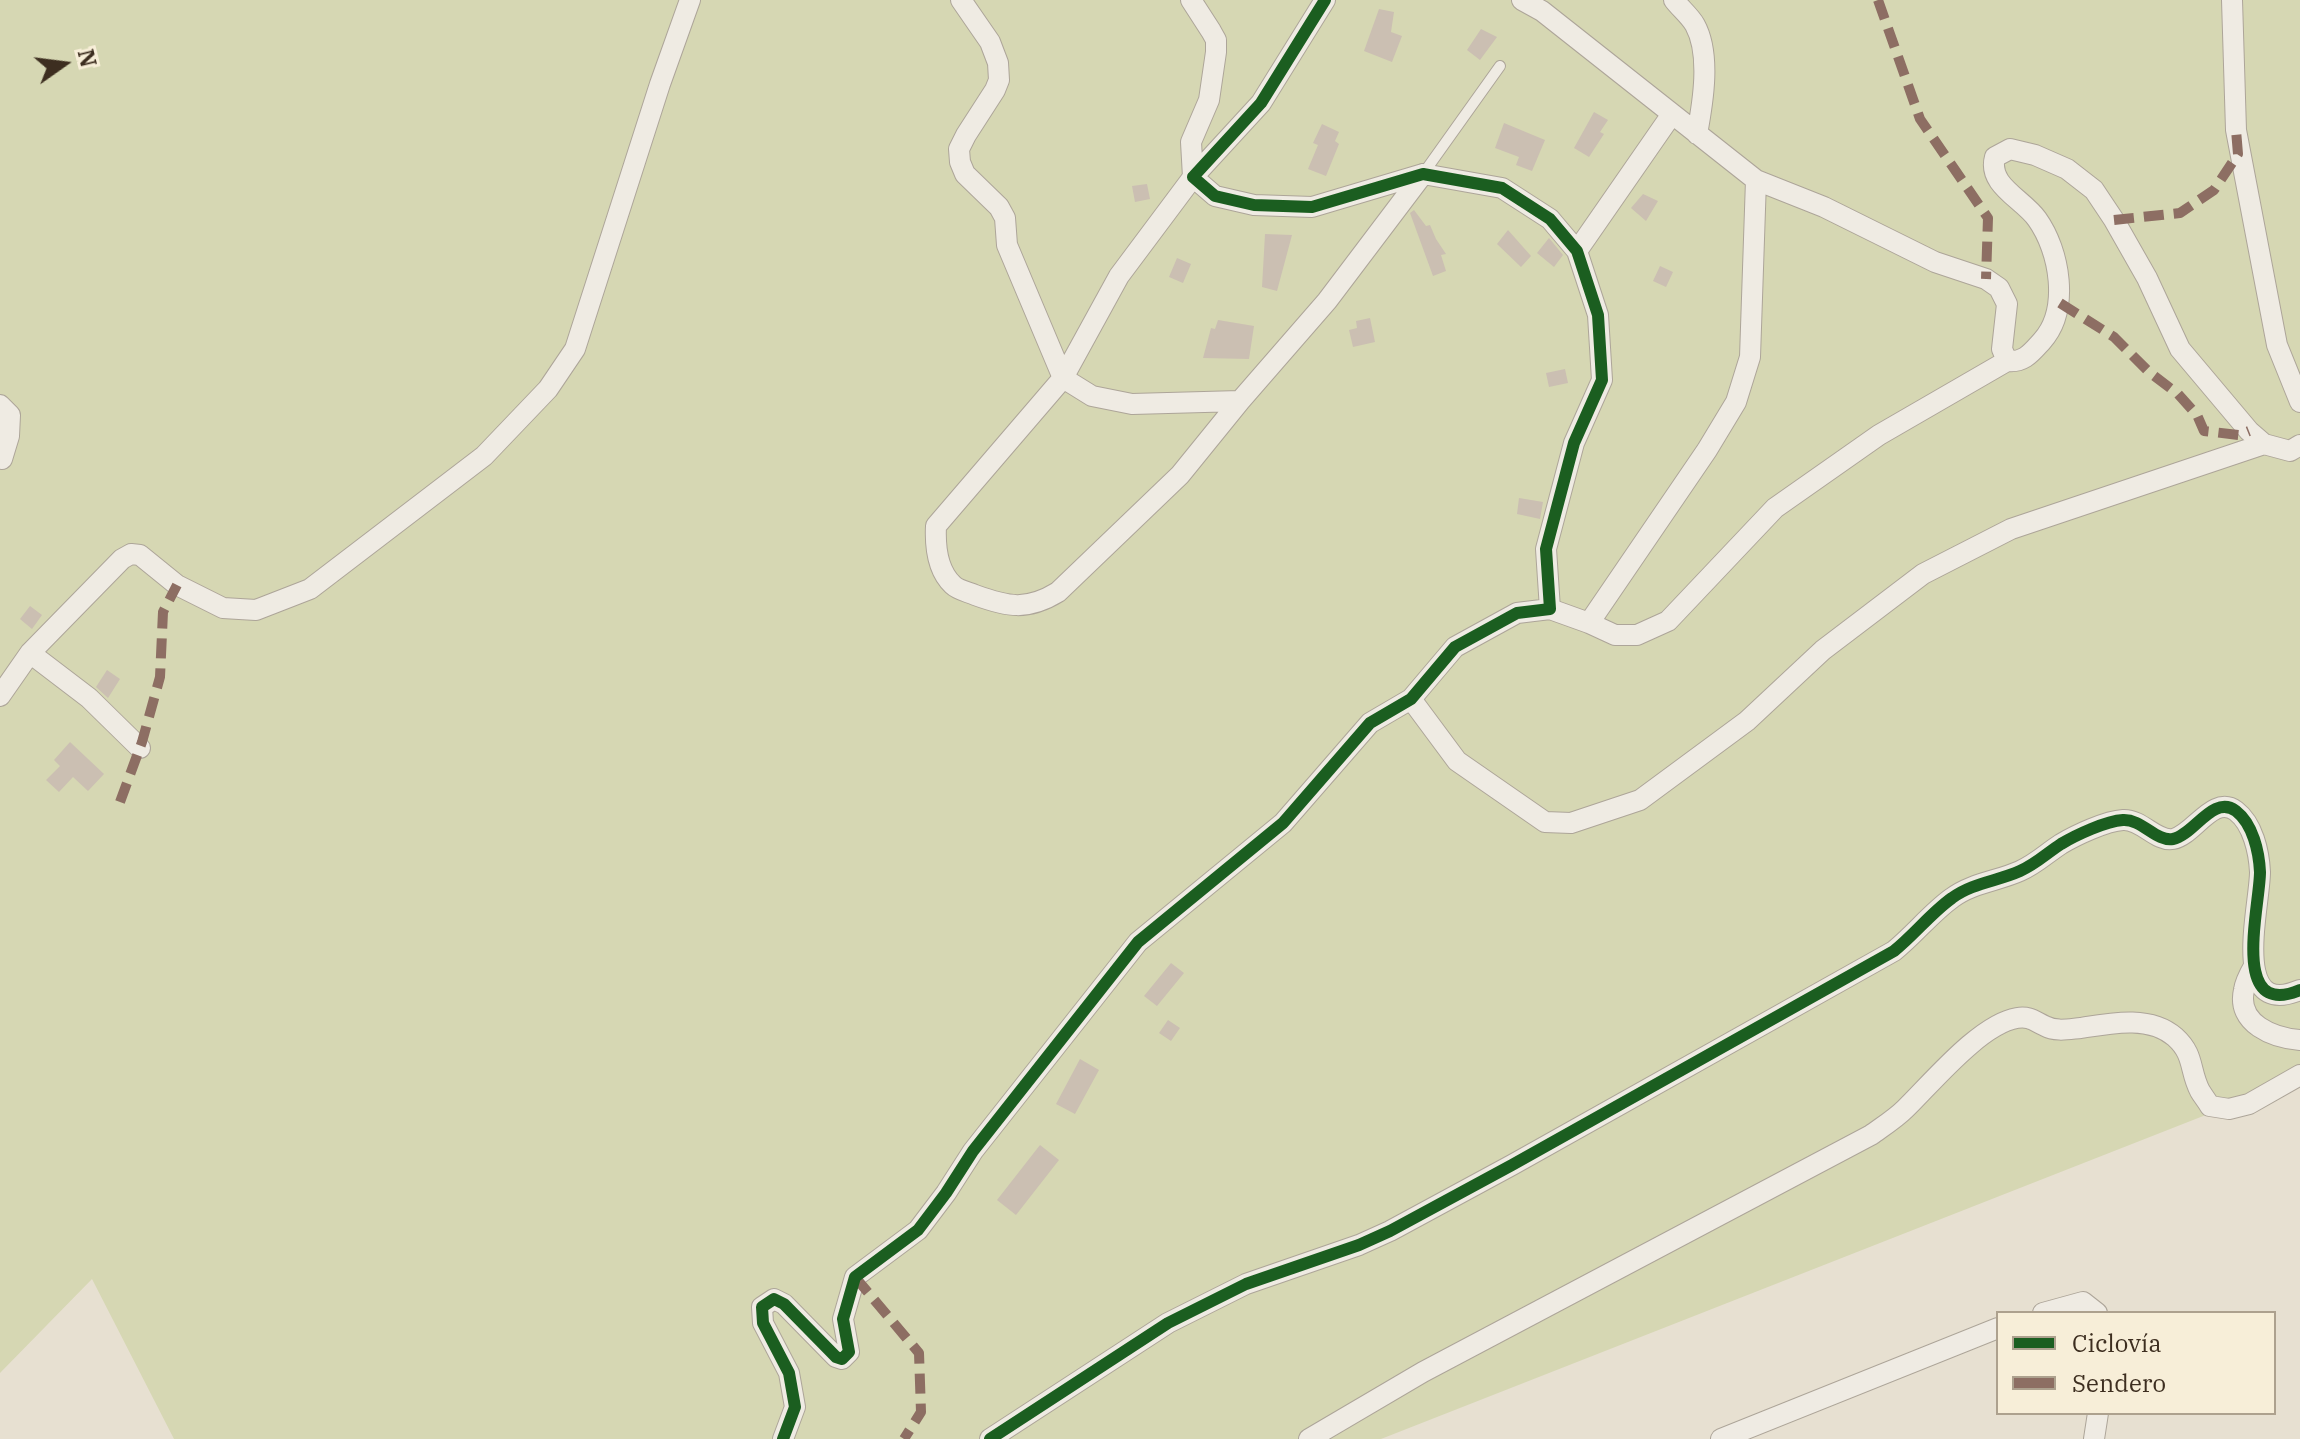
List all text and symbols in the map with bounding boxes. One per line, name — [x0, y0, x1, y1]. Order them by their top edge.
north arrow — [24, 24, 104, 104]
text: N — [72, 46, 104, 70]
legend — [1996, 1311, 2276, 1415]
text: Ciclovía — [2072, 1327, 2162, 1359]
text: Sendero — [2072, 1367, 2166, 1399]

